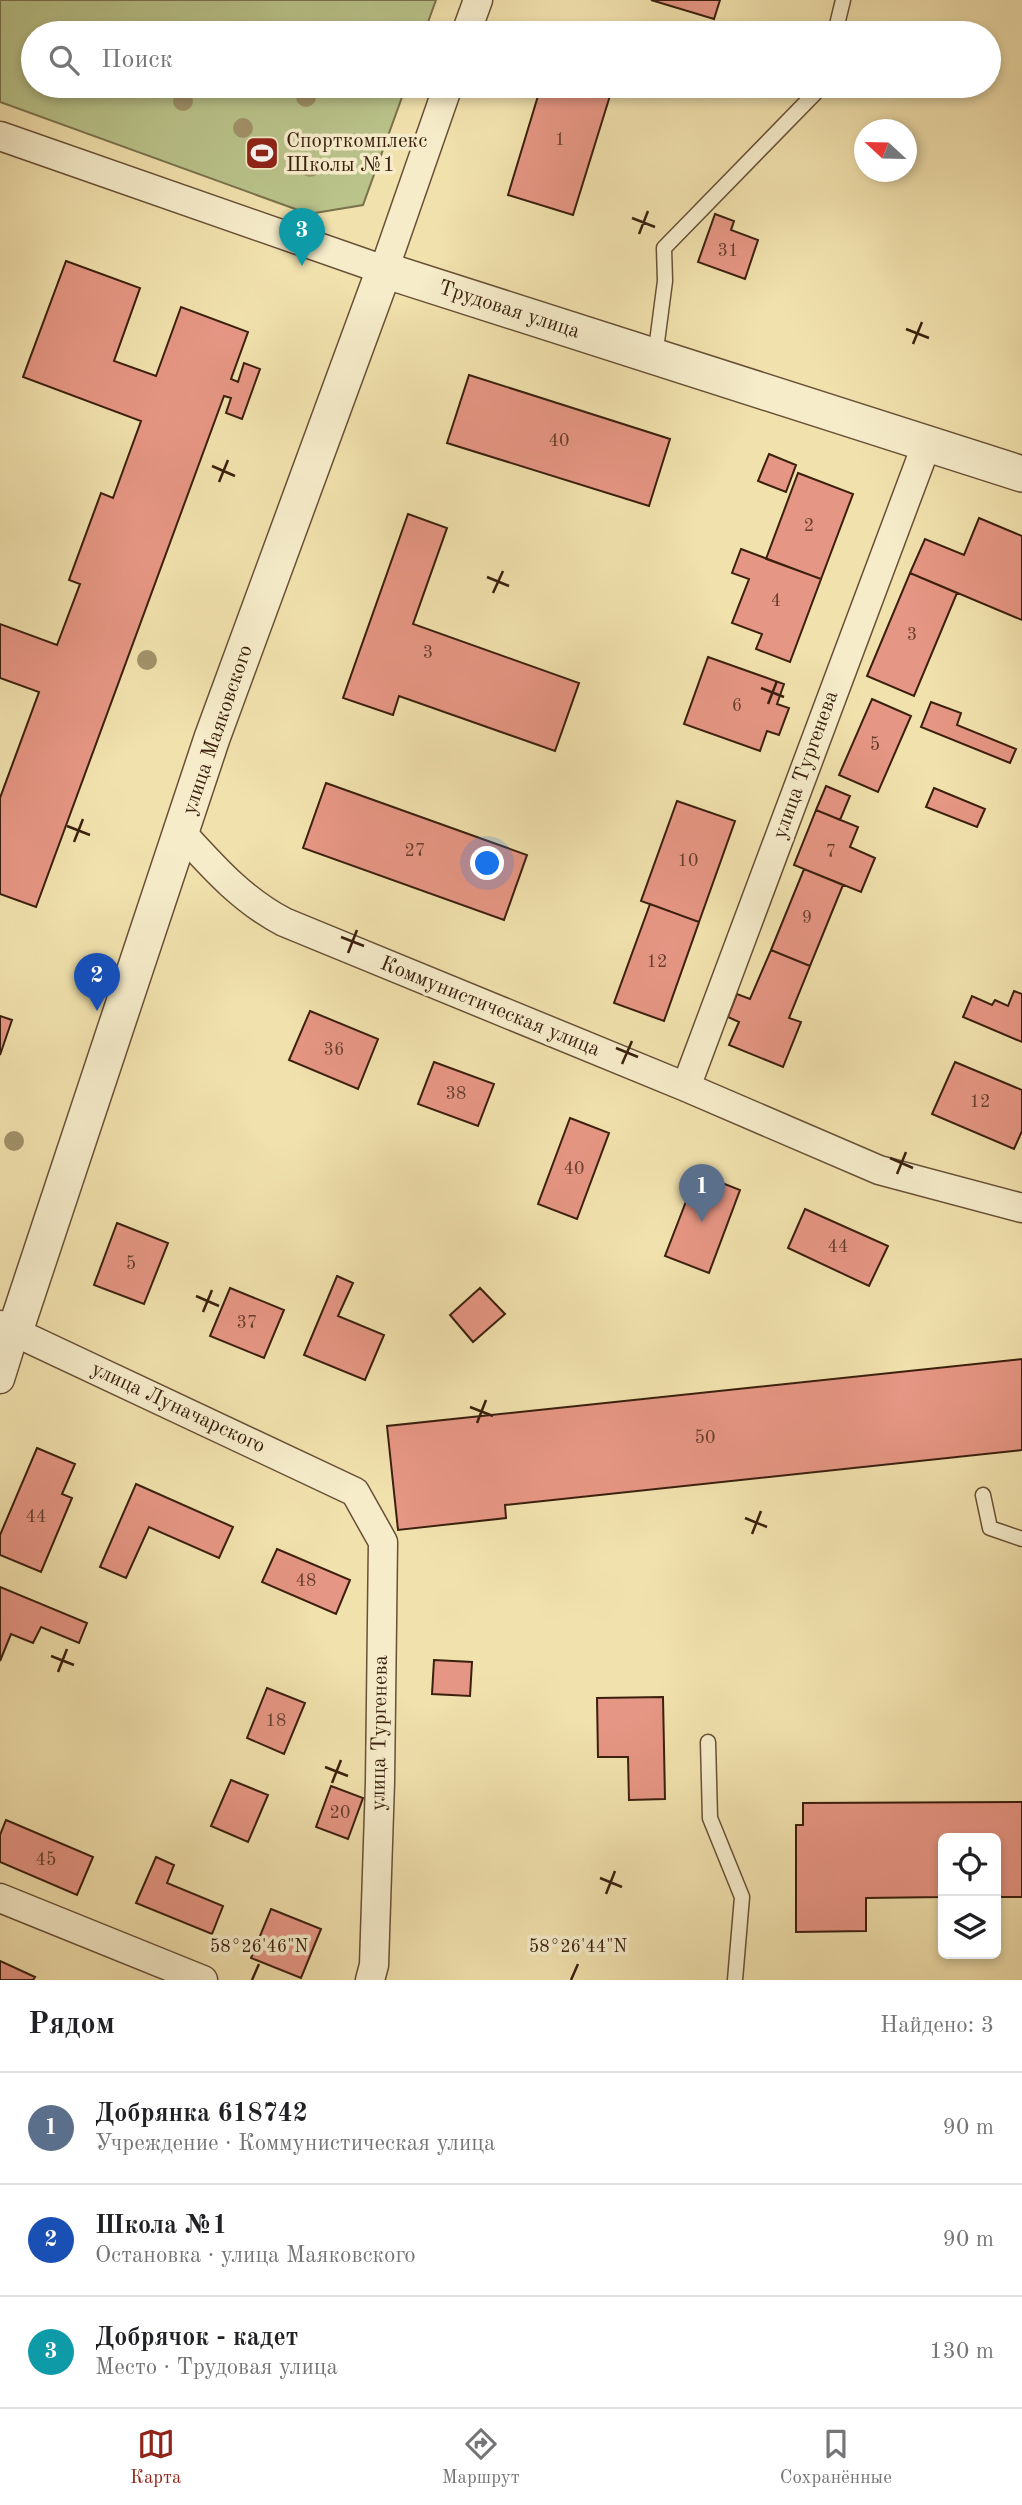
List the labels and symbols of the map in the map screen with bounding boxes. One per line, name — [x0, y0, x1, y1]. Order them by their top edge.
north arrow — [854, 119, 917, 182]
place label: Спорткомплекс Школы №1 — [286, 131, 427, 176]
house number: 1 — [555, 131, 565, 149]
sports icon: Спорткомплекс Школы №1 — [243, 134, 281, 172]
pin: 3 — [279, 208, 325, 266]
house number: 31 — [718, 242, 738, 260]
street label: Трудовая улица — [436, 277, 582, 343]
house number: 40 — [549, 432, 569, 450]
house number: 2 — [804, 517, 814, 535]
house number: 4 — [771, 592, 781, 610]
house number: 3 — [907, 626, 917, 644]
street label: улица Маяковского — [179, 642, 257, 818]
house number: 3 — [423, 644, 433, 662]
street label: улица Тургенева — [769, 688, 843, 842]
house number: 6 — [732, 697, 742, 715]
house number: 5 — [870, 736, 880, 754]
house number: 27 — [405, 842, 425, 860]
house number: 7 — [826, 843, 836, 861]
your location — [470, 846, 504, 880]
house number: 10 — [678, 852, 698, 870]
house number: 9 — [802, 909, 812, 927]
pin: 2 — [74, 953, 120, 1011]
street label: Коммунистическая улица — [377, 953, 603, 1061]
house number: 12 — [647, 953, 667, 971]
house number: 36 — [324, 1041, 344, 1059]
house number: 38 — [446, 1085, 466, 1103]
house number: 12 — [970, 1093, 990, 1111]
house number: 40 — [564, 1160, 584, 1178]
pin: 1 — [679, 1164, 725, 1222]
house number: 44 — [828, 1238, 848, 1256]
house number: 5 — [126, 1255, 136, 1273]
house number: 37 — [237, 1314, 257, 1332]
street label: улица Луначарского — [88, 1358, 268, 1458]
house number: 50 — [695, 1429, 715, 1447]
house number: 44 — [26, 1508, 46, 1526]
house number: 48 — [296, 1572, 316, 1590]
street label: улица Тургенева — [368, 1655, 392, 1811]
house number: 18 — [266, 1712, 286, 1730]
house number: 20 — [330, 1804, 350, 1822]
house number: 45 — [36, 1851, 56, 1869]
text: 58°26'46"N — [210, 1938, 308, 1956]
text: 58°26'44"N — [529, 1938, 627, 1956]

